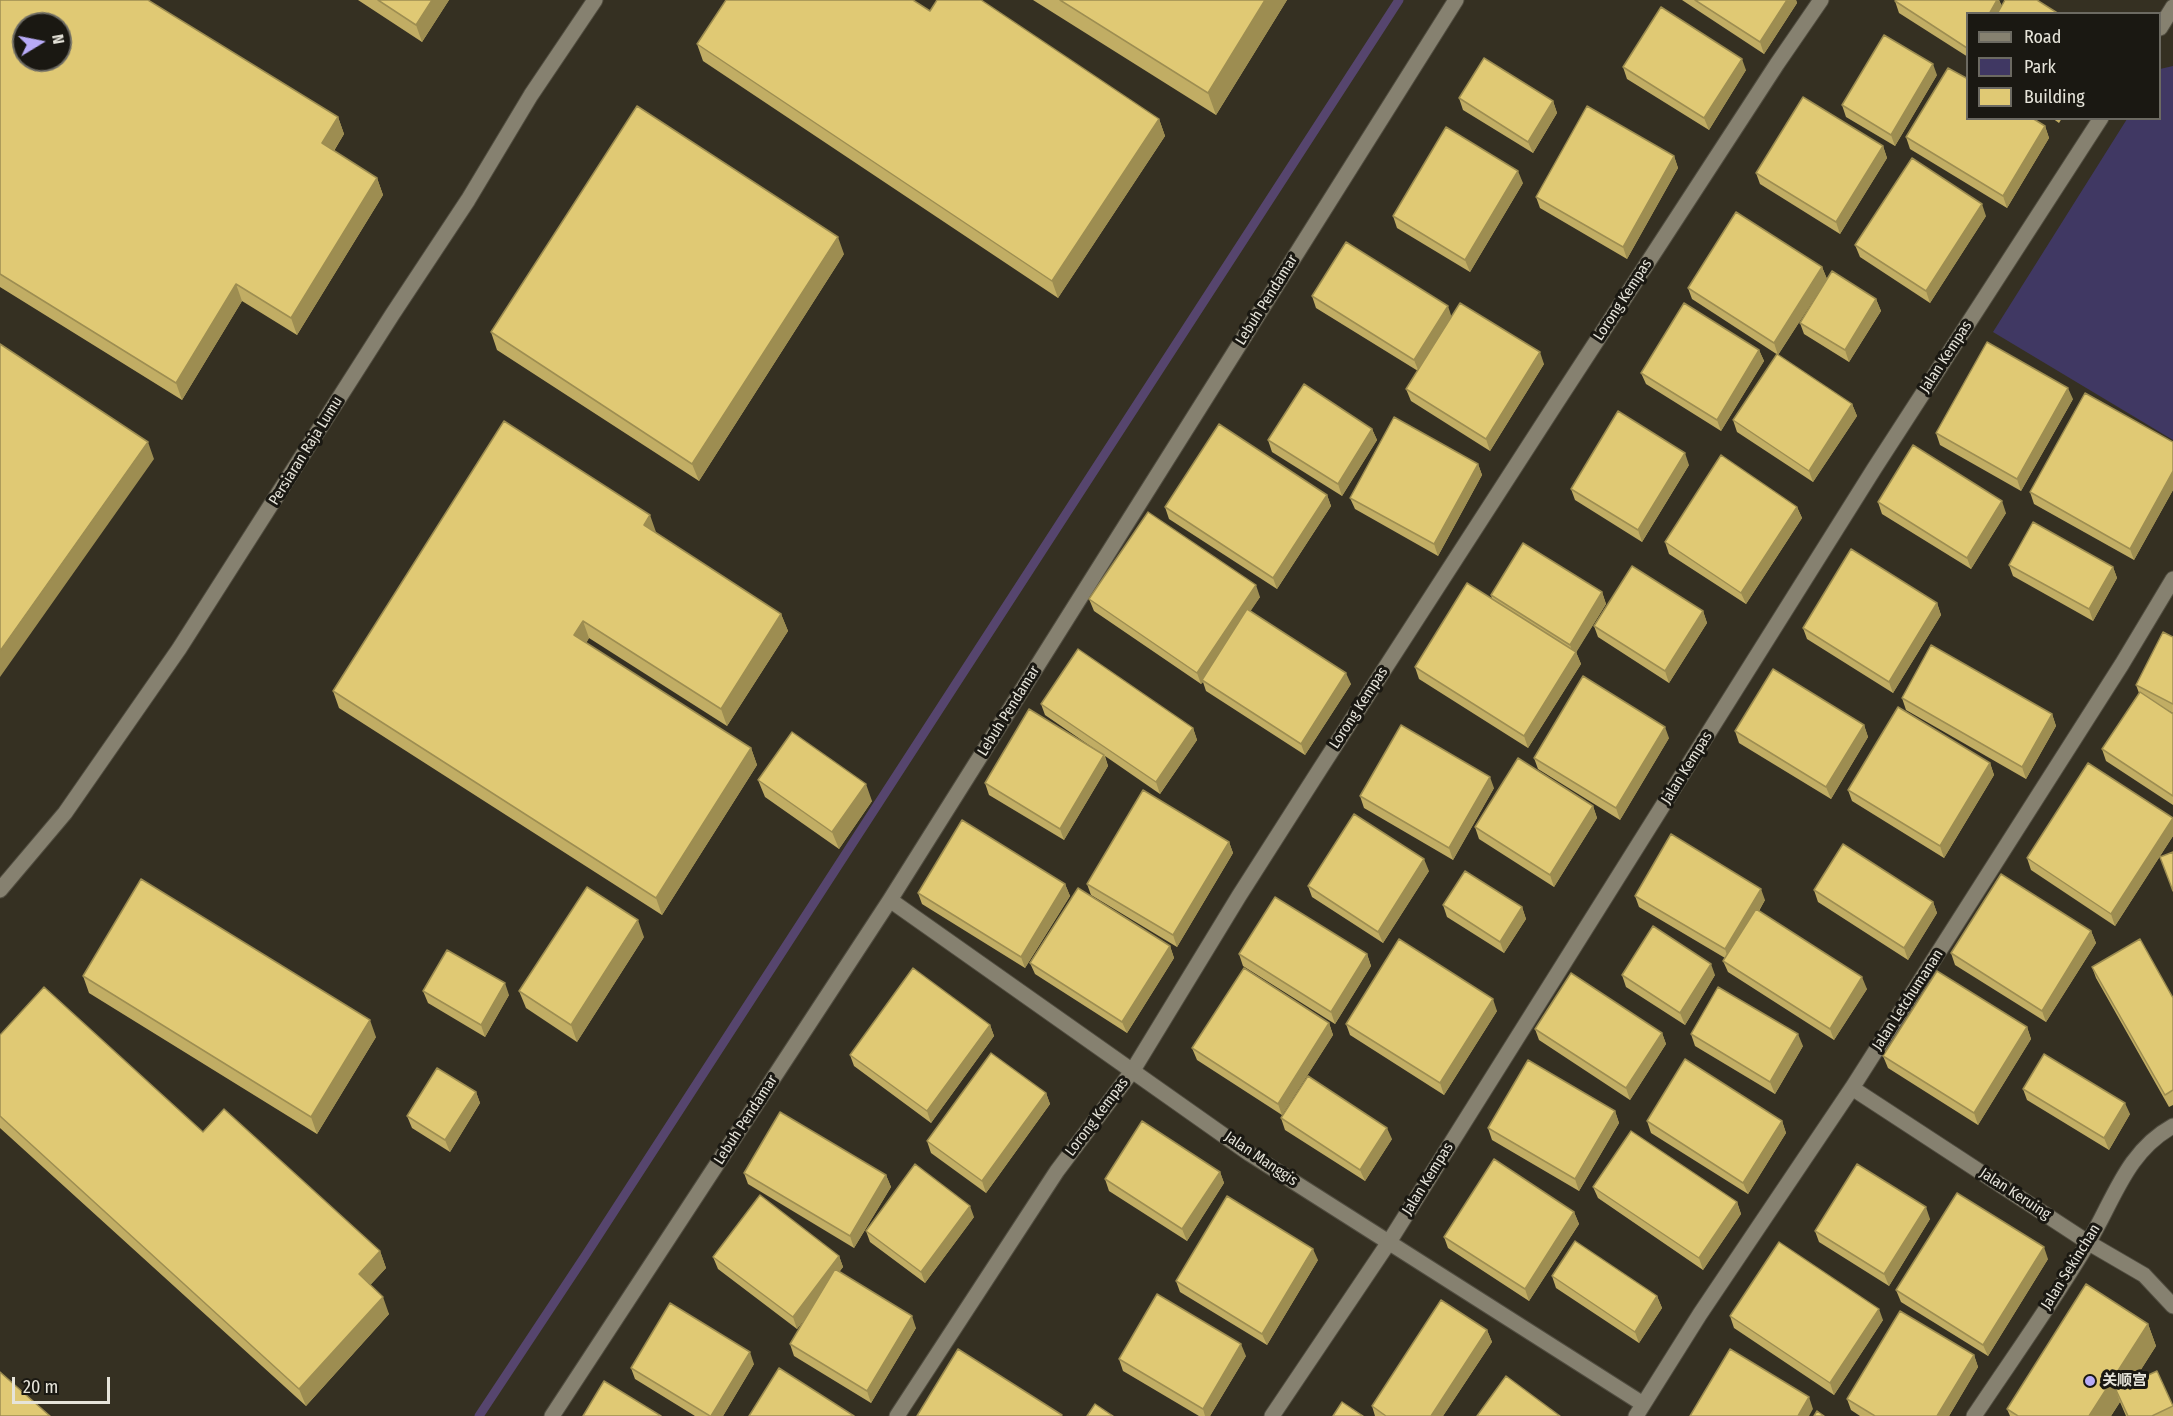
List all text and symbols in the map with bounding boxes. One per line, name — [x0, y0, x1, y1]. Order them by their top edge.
north arrow — [12, 12, 72, 72]
legend — [1966, 12, 2161, 120]
text: Road — [2024, 26, 2061, 48]
text: N — [48, 33, 68, 46]
text: Park — [2024, 56, 2056, 78]
text: Building — [2024, 86, 2085, 108]
street label: Lebuh Pendamar — [1232, 251, 1302, 349]
street label: Lorong Kempas — [1590, 256, 1656, 344]
street label: Jalan Kempas — [1916, 318, 1976, 396]
street label: Persiaran Raja Lumu — [265, 393, 347, 509]
street label: Lebuh Pendamar — [974, 662, 1044, 760]
street label: Lorong Kempas — [1326, 664, 1392, 752]
street label: Jalan Kempas — [1658, 728, 1716, 808]
street label: Jalan Letchumanan — [1869, 946, 1947, 1054]
street label: Lebuh Pendamar — [710, 1072, 782, 1168]
street label: Lorong Kempas — [1062, 1074, 1132, 1160]
street label: Jalan Manggis — [1221, 1128, 1301, 1190]
street label: Jalan Kempas — [1399, 1139, 1457, 1219]
street label: Jalan Keruing — [1976, 1164, 2054, 1224]
street label: Jalan Sekinchan — [2038, 1221, 2104, 1313]
scale bar — [15, 1365, 112, 1403]
place label: 关顺宫 — [2102, 1372, 2147, 1390]
marker: 关顺宫 — [2083, 1374, 2097, 1388]
text: 20 m — [23, 1376, 58, 1398]

